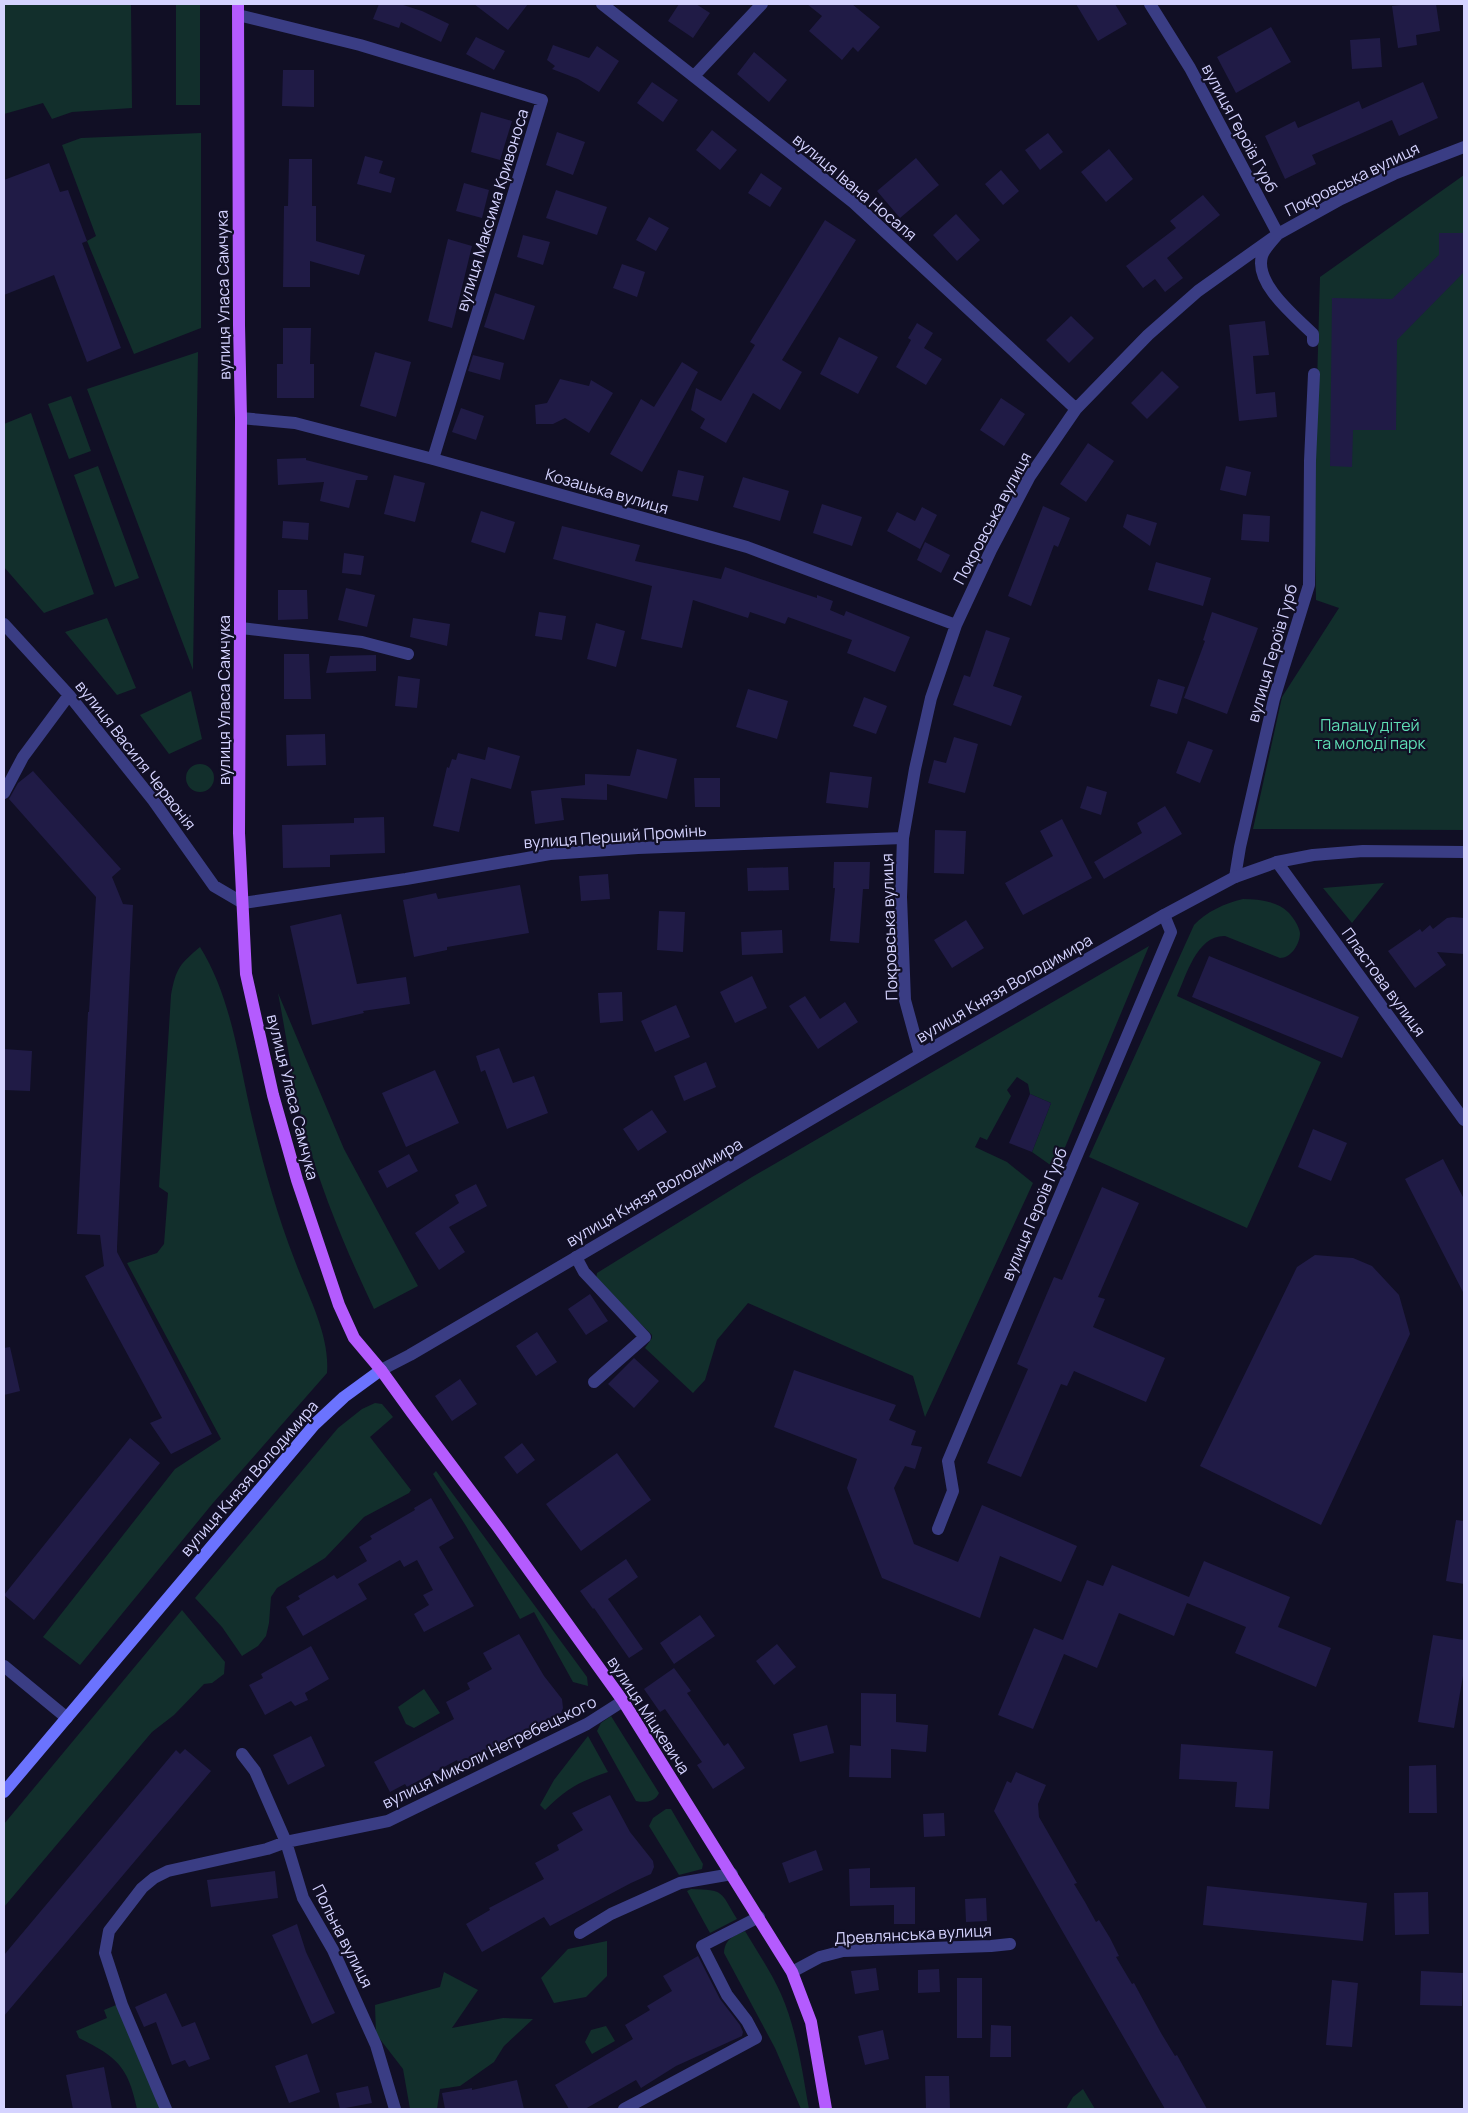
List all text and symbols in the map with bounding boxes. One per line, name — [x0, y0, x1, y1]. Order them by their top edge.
street label: вулиця Героїв Гурб — [1197, 60, 1283, 196]
street label: вулиця Максима Кривоноса — [451, 106, 533, 314]
street label: вулиця Івана Носаля — [788, 128, 922, 246]
street label: Покровська вулиця — [1281, 137, 1423, 221]
street label: вулиця Уласа Самчука — [211, 210, 235, 380]
street label: Покровська вулиця — [948, 448, 1036, 588]
street label: Козацька вулиця — [543, 463, 671, 519]
street label: вулиця Героїв Гурб — [1242, 581, 1302, 725]
street label: вулиця Уласа Самчука — [213, 615, 235, 785]
street label: вулиця Василя Червонія — [71, 676, 201, 834]
park label: Палацу дітей та молоді парк — [1315, 714, 1427, 754]
street label: вулиця Перший Промінь — [523, 819, 707, 853]
street label: Покровська вулиця — [875, 853, 903, 1001]
street label: Пластова вулиця — [1337, 923, 1431, 1041]
street label: вулиця Князя Володимира — [912, 928, 1096, 1048]
street label: вулиця Уласа Самчука — [262, 1012, 324, 1182]
street label: вулиця Князя Володимира — [562, 1132, 746, 1252]
street label: вулиця Героїв Гурб — [996, 1144, 1072, 1284]
street label: вулиця Князя Володимира — [175, 1395, 323, 1561]
street label: вулиця Міцкевича — [603, 1652, 695, 1778]
street label: вулиця Миколи Негребецького — [378, 1690, 600, 1814]
street label: Польна вулиця — [307, 1881, 379, 1991]
street label: Древлянська вулиця — [834, 1919, 992, 1949]

